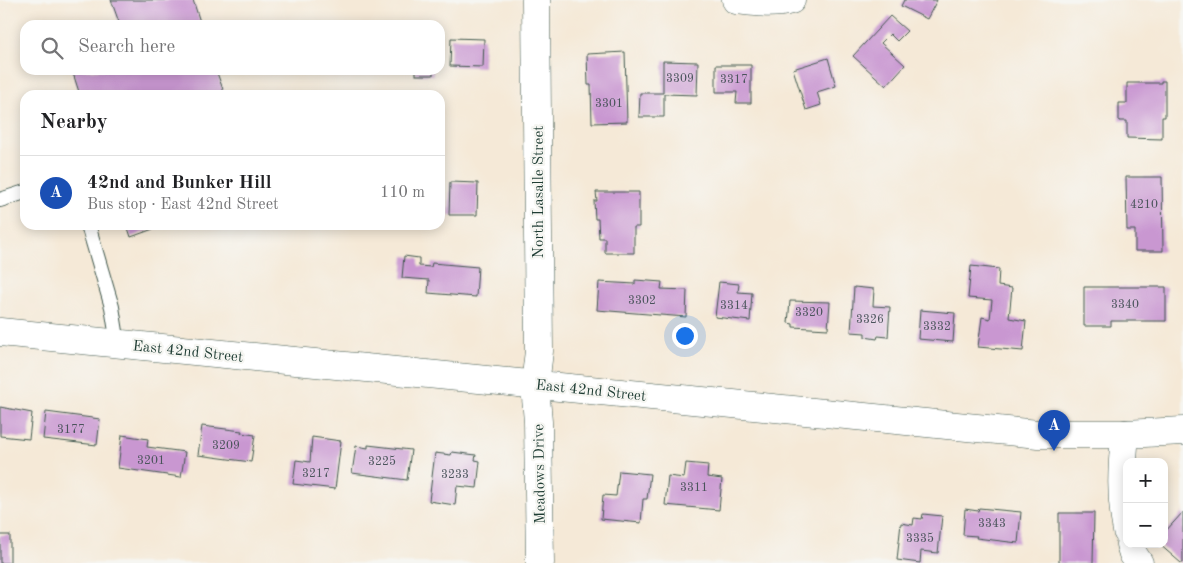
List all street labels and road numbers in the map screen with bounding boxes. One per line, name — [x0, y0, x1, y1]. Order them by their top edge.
street label: North Lasalle Street — [532, 125, 547, 259]
street label: East 42nd Street — [132, 339, 244, 366]
street label: East 42nd Street — [535, 378, 647, 405]
street label: Meadows Drive — [532, 424, 549, 524]

